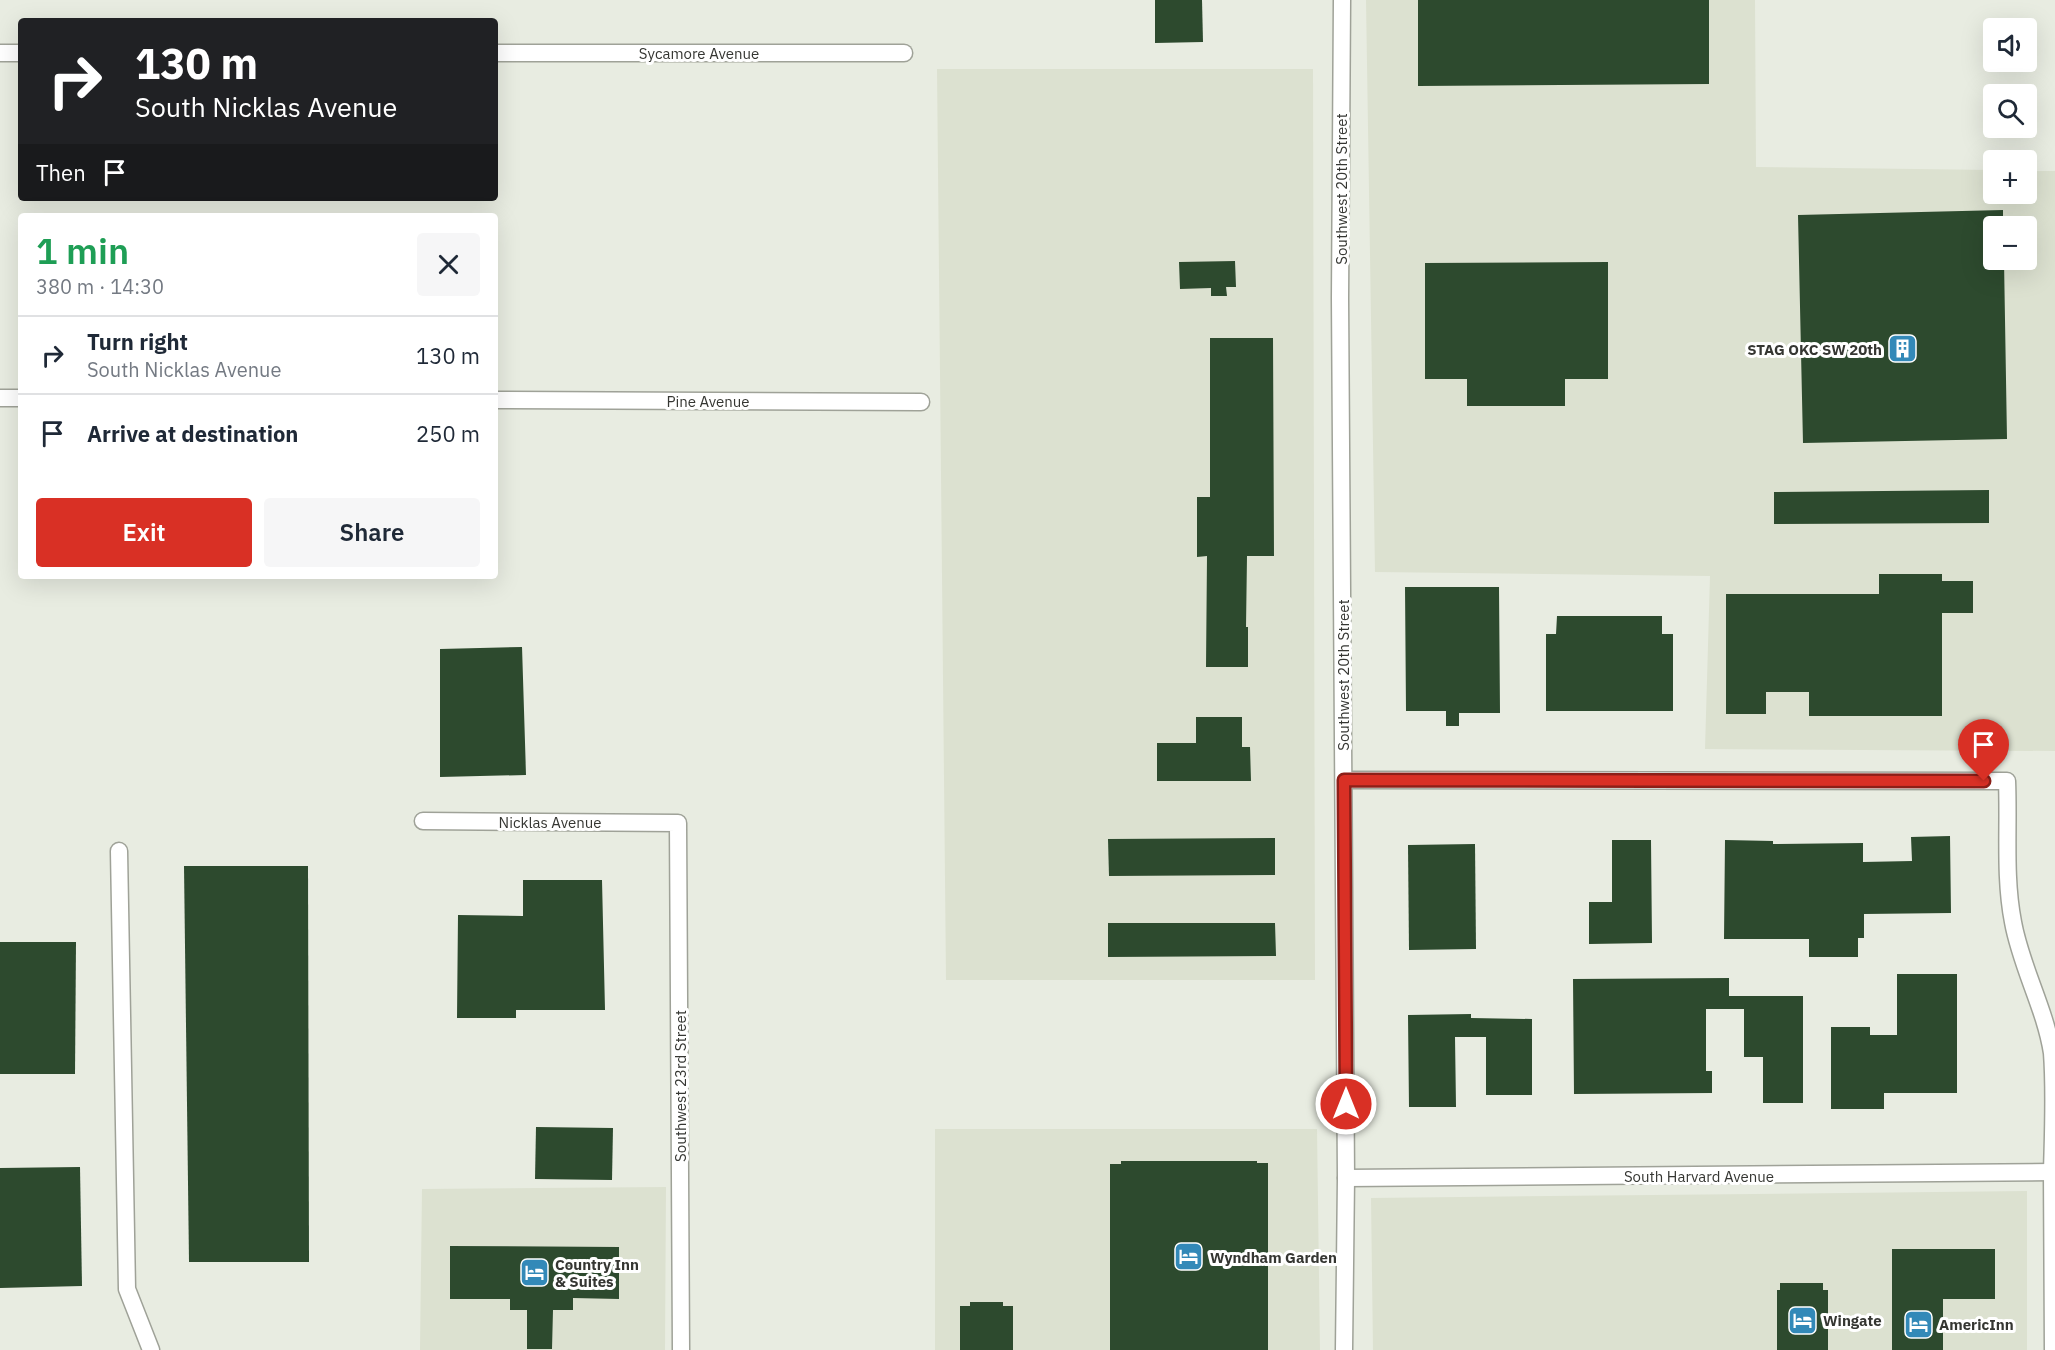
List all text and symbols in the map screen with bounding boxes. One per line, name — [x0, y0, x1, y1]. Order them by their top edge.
map controls — [1983, 18, 2037, 270]
button: sound — [1983, 18, 2037, 72]
text: 130 m — [135, 36, 258, 91]
icon: right — [36, 42, 114, 120]
street label: Sycamore Avenue — [639, 44, 759, 63]
button: search — [1983, 84, 2037, 138]
text: South Nicklas Avenue — [135, 89, 397, 124]
street label: Southwest 20th Street — [1332, 113, 1351, 265]
button: + — [1983, 150, 2037, 204]
icon: arrive — [98, 156, 131, 189]
text: Then — [36, 158, 86, 187]
button: − — [1983, 216, 2037, 270]
text: 1 min — [36, 227, 129, 274]
button: close — [417, 233, 480, 296]
text: 380 m · 14:30 — [36, 273, 164, 300]
text: Turn right — [87, 327, 188, 356]
building icon: STAG OKC SW 20th — [1887, 333, 1919, 365]
icon: right — [36, 339, 69, 372]
place label: STAG OKC SW 20th — [1747, 340, 1882, 359]
text: 130 m — [416, 341, 480, 370]
text: South Nicklas Avenue — [87, 356, 281, 383]
street label: Pine Avenue — [666, 392, 750, 411]
icon: arrive — [36, 417, 69, 450]
text: Arrive at destination — [87, 419, 298, 448]
text: 250 m — [416, 419, 480, 448]
button: Exit — [36, 498, 252, 567]
button: Share — [264, 498, 480, 567]
street label: Southwest 20th Street — [1334, 599, 1353, 751]
pin — [1958, 719, 2009, 781]
icon: arrive — [1967, 728, 2000, 761]
street label: Nicklas Avenue — [499, 813, 601, 832]
street label: Southwest 23rd Street — [671, 1010, 690, 1162]
position arrow — [1314, 1072, 1378, 1136]
street label: South Harvard Avenue — [1624, 1167, 1774, 1186]
hotel icon: Wyndham Garden — [1173, 1241, 1205, 1273]
place label: Wyndham Garden — [1210, 1248, 1337, 1267]
place label: Country Inn & Suites — [555, 1255, 639, 1291]
hotel icon: Country Inn & Suites — [518, 1257, 550, 1289]
hotel icon: Wingate — [1786, 1304, 1818, 1336]
hotel icon: AmericInn — [1902, 1308, 1934, 1340]
place label: Wingate — [1823, 1311, 1882, 1330]
place label: AmericInn — [1939, 1315, 2014, 1334]

